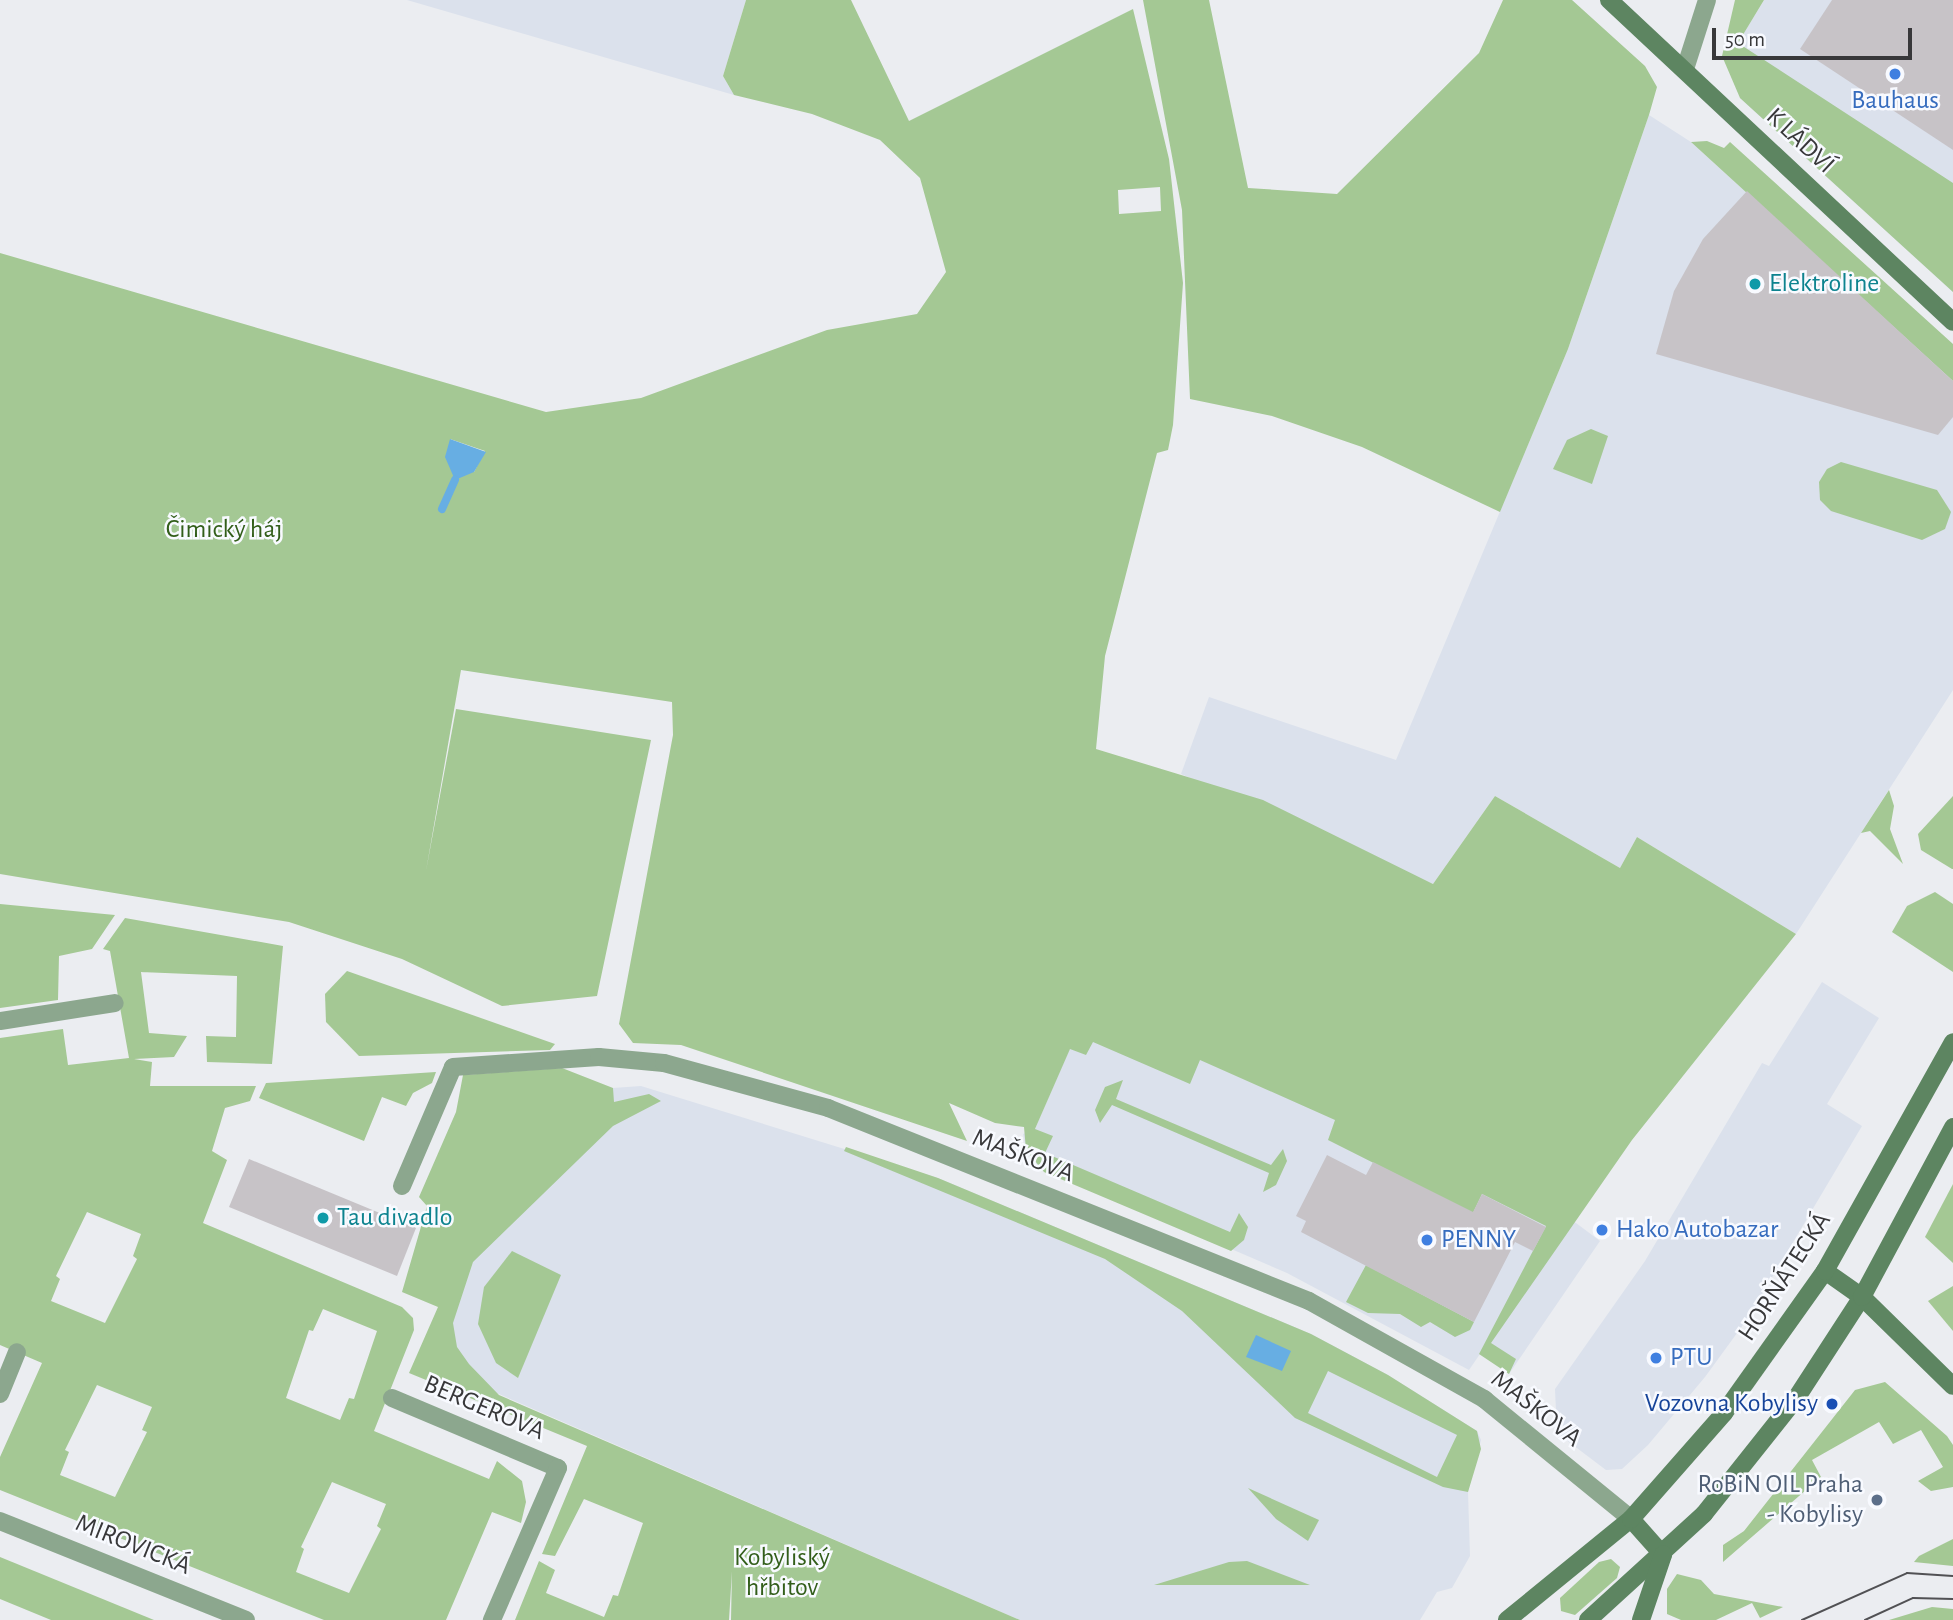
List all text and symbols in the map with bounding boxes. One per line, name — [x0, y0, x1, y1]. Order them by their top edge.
scale bar — [1715, 14, 1914, 58]
text: 50 m — [1725, 29, 1765, 50]
marker: Bauhaus — [1887, 66, 1903, 82]
place label: Bauhaus — [1851, 85, 1939, 117]
street label: K LÁDVÍ — [1759, 102, 1841, 180]
place label: Elektroline — [1769, 268, 1879, 300]
marker: Elektroline — [1747, 276, 1763, 292]
park label: Čimický háj — [166, 514, 282, 546]
street label: MAŠKOVA — [968, 1122, 1078, 1190]
place label: Tau divadlo — [337, 1202, 453, 1234]
street label: HORŇÁTECKÁ — [1732, 1207, 1838, 1347]
marker: Tau divadlo — [315, 1210, 331, 1226]
place label: Hako Autobazar — [1616, 1214, 1778, 1246]
marker: Hako Autobazar — [1594, 1222, 1610, 1238]
place label: PENNY — [1441, 1224, 1516, 1256]
marker: PENNY — [1419, 1232, 1435, 1248]
place label: PTU — [1670, 1342, 1713, 1374]
marker: PTU — [1648, 1350, 1664, 1366]
street label: MAŠKOVA — [1484, 1364, 1588, 1454]
street label: BERGEROVA — [419, 1369, 549, 1447]
place label: Vozovna Kobylisy — [1645, 1388, 1818, 1420]
marker: Vozovna Kobylisy — [1824, 1396, 1840, 1412]
place label: RoBiN OIL Praha - Kobylisy — [1698, 1469, 1863, 1530]
marker: RoBiN OIL Praha - Kobylisy — [1869, 1492, 1885, 1508]
street label: MIROVICKÁ — [71, 1508, 195, 1582]
park label: Kobyliský hřbitov — [734, 1542, 830, 1604]

